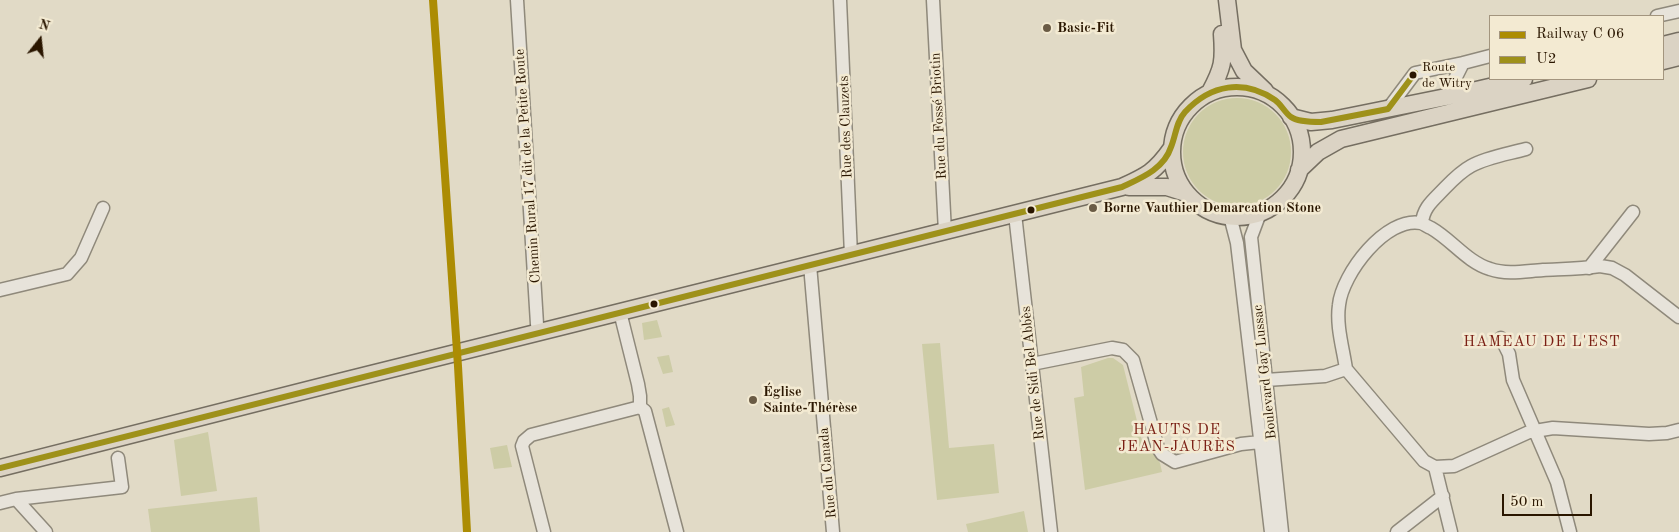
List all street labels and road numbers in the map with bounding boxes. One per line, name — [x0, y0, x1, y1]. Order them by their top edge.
street label: Chemin Rural 17 dit de la Petite Route — [511, 48, 545, 284]
street label: Rue du Fossé Briotin — [927, 52, 951, 180]
street label: Rue des Clauzets — [836, 75, 856, 179]
street label: Boulevard Gay Lussac — [1250, 304, 1280, 440]
street label: Rue de Sidi Bel Abbès — [1018, 305, 1048, 441]
street label: Rue du Canada — [816, 427, 840, 519]

